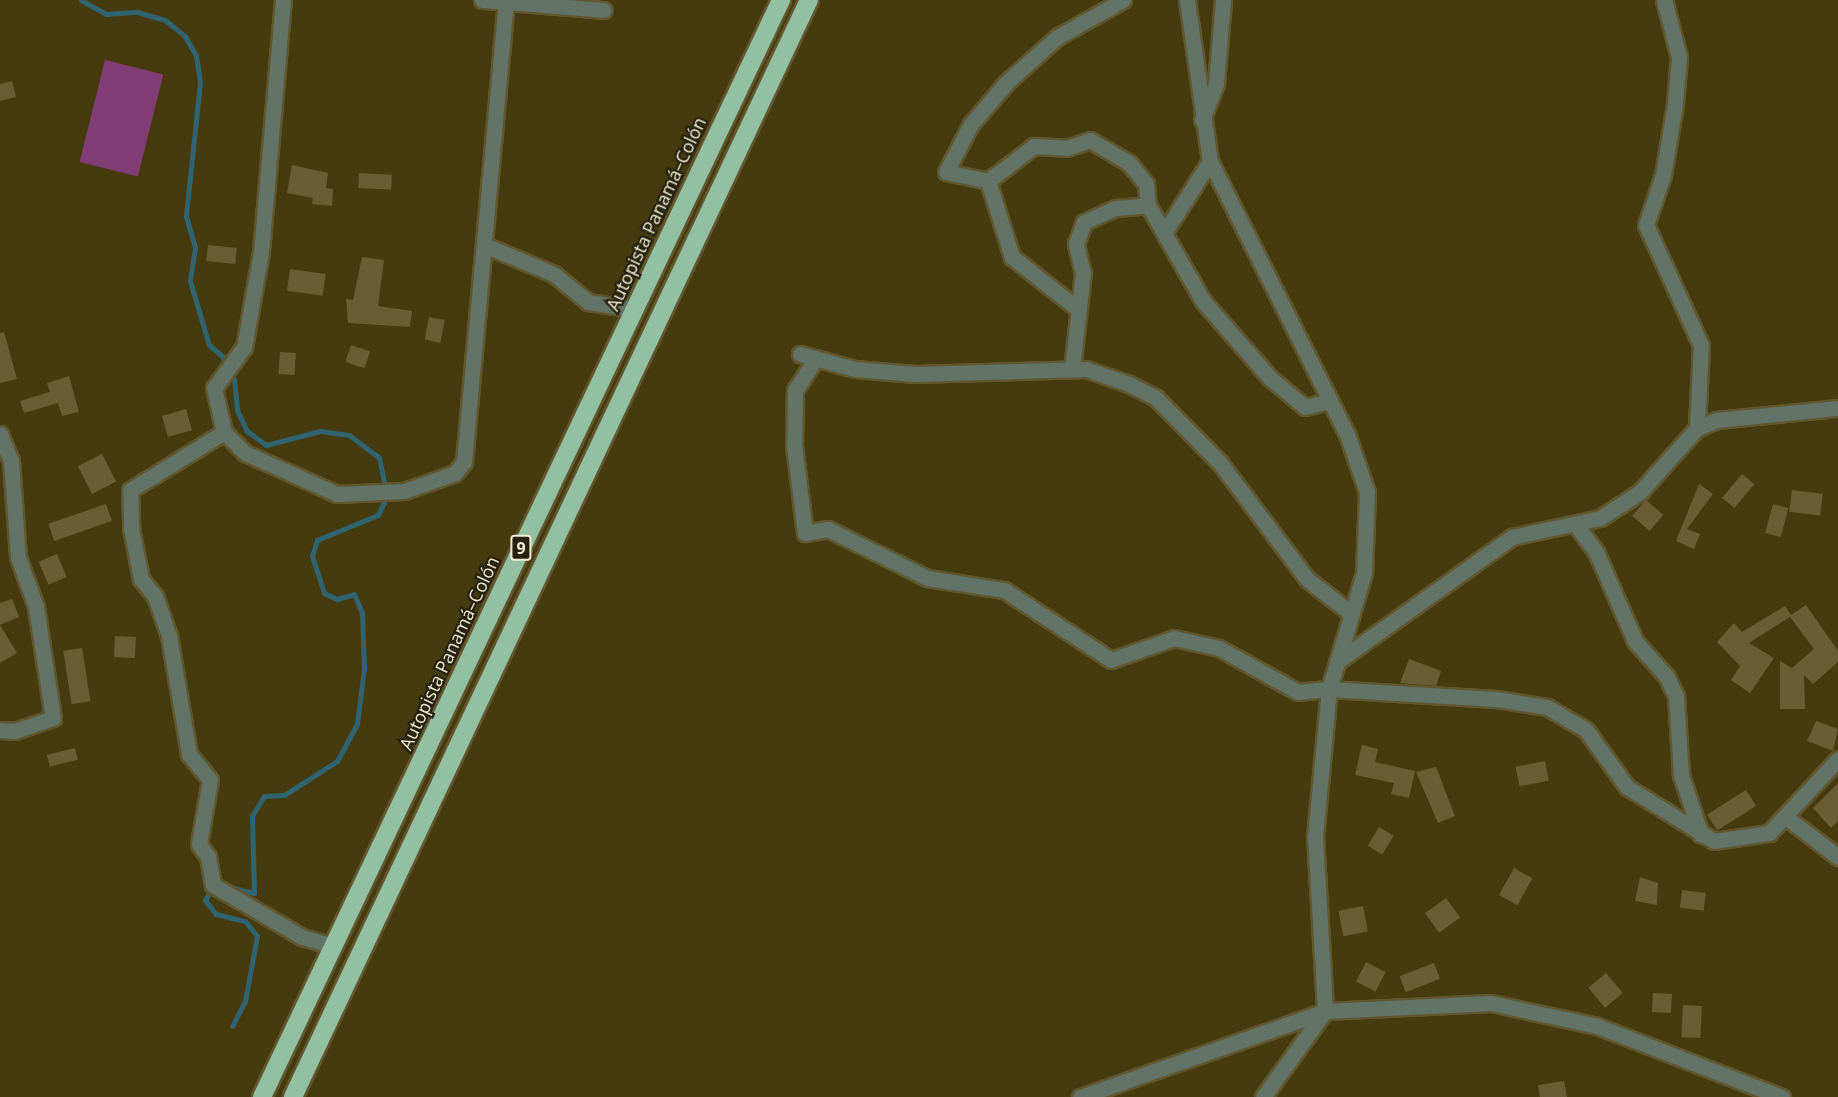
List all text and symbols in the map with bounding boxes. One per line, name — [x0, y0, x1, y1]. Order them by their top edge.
street label: Autopista Panamá–Colón — [602, 114, 710, 314]
road number: 9 — [509, 535, 533, 561]
street label: Autopista Panamá–Colón — [395, 553, 503, 753]

